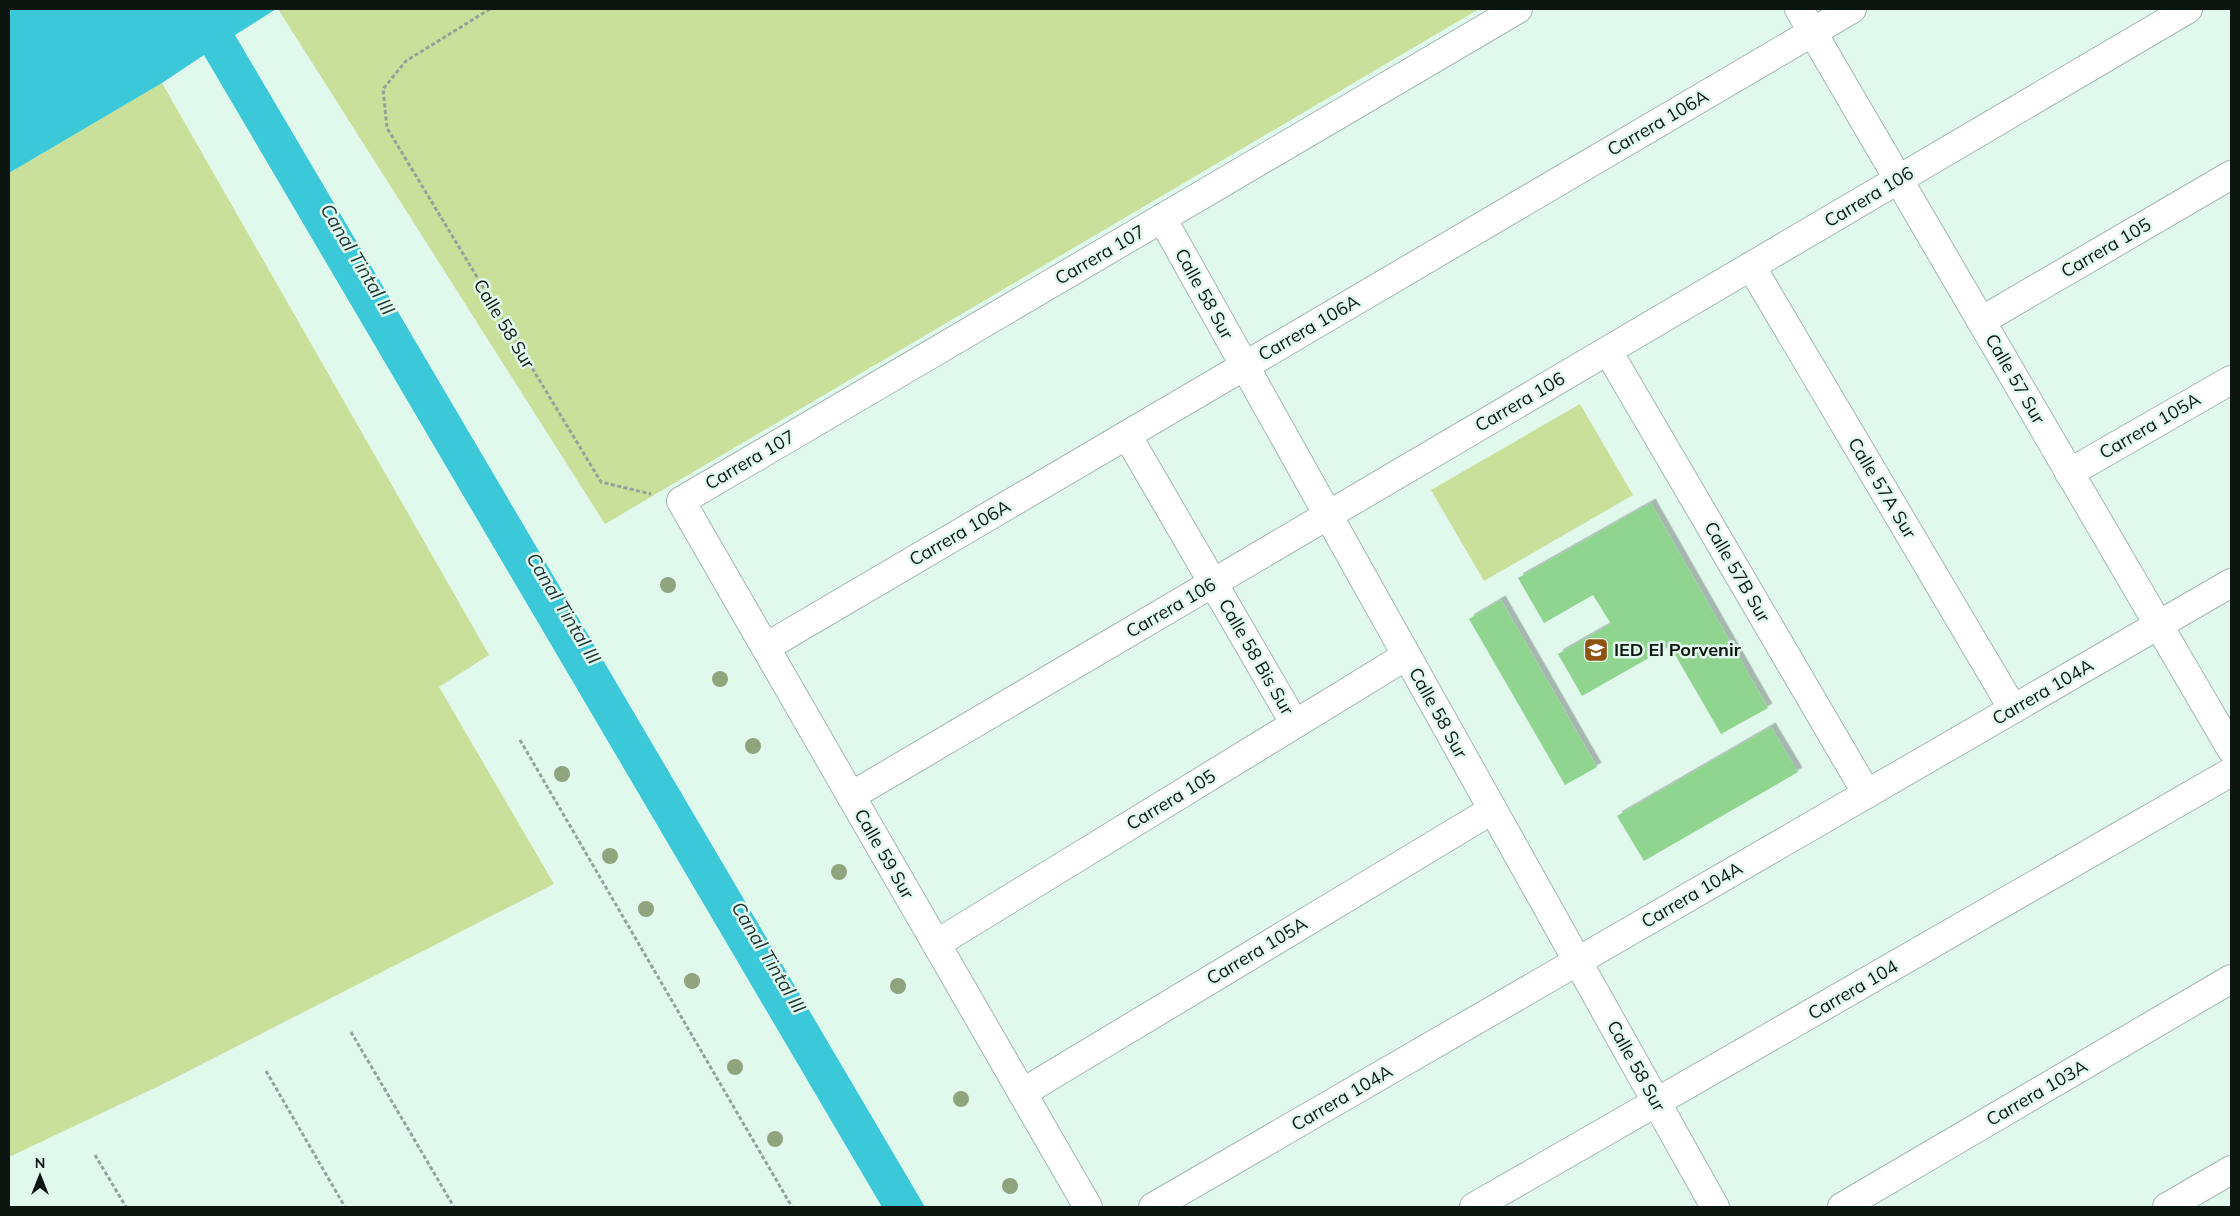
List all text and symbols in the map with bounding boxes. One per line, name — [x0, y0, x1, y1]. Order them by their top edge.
street label: Carrera 106A — [1603, 84, 1712, 161]
street label: Carrera 106 — [1820, 161, 1917, 232]
water label: Canal Tintal III — [315, 199, 401, 319]
street label: Carrera 105 — [2057, 213, 2155, 283]
street label: Carrera 107 — [1051, 220, 1149, 290]
street label: Calle 58 Sur — [1170, 244, 1239, 344]
street label: Calle 58 Sur — [469, 275, 540, 373]
street label: Carrera 106A — [1254, 289, 1363, 366]
street label: Calle 57 Sur — [1980, 330, 2051, 428]
street label: Carrera 106 — [1471, 367, 1569, 437]
street label: Carrera 105A — [2095, 387, 2204, 464]
street label: Carrera 107 — [701, 425, 799, 495]
street label: Calle 57A Sur — [1843, 433, 1922, 543]
street label: Carrera 106A — [905, 494, 1014, 571]
street label: Calle 57B Sur — [1699, 517, 1776, 627]
water label: Canal Tintal III — [521, 548, 607, 668]
street label: Carrera 106 — [1122, 573, 1220, 643]
street label: Calle 58 Bis Sur — [1214, 595, 1299, 719]
school or university icon: IED El Porvenir — [1583, 637, 1609, 663]
place label: IED El Porvenir — [1614, 638, 1742, 661]
street label: Carrera 104A — [1988, 653, 2097, 730]
street label: Calle 58 Sur — [1404, 663, 1473, 763]
street label: Carrera 105 — [1122, 764, 1220, 835]
street label: Calle 59 Sur — [849, 805, 920, 903]
street label: Carrera 104A — [1637, 856, 1746, 933]
water label: Canal Tintal III — [726, 897, 812, 1017]
street label: Carrera 105A — [1202, 912, 1311, 990]
street label: Carrera 104 — [1804, 955, 1902, 1025]
street label: Calle 58 Sur — [1602, 1016, 1671, 1116]
street label: Carrera 103A — [1982, 1054, 2091, 1131]
street label: Carrera 104A — [1287, 1059, 1396, 1136]
north arrow — [15, 1151, 65, 1201]
text: N — [35, 1154, 45, 1172]

